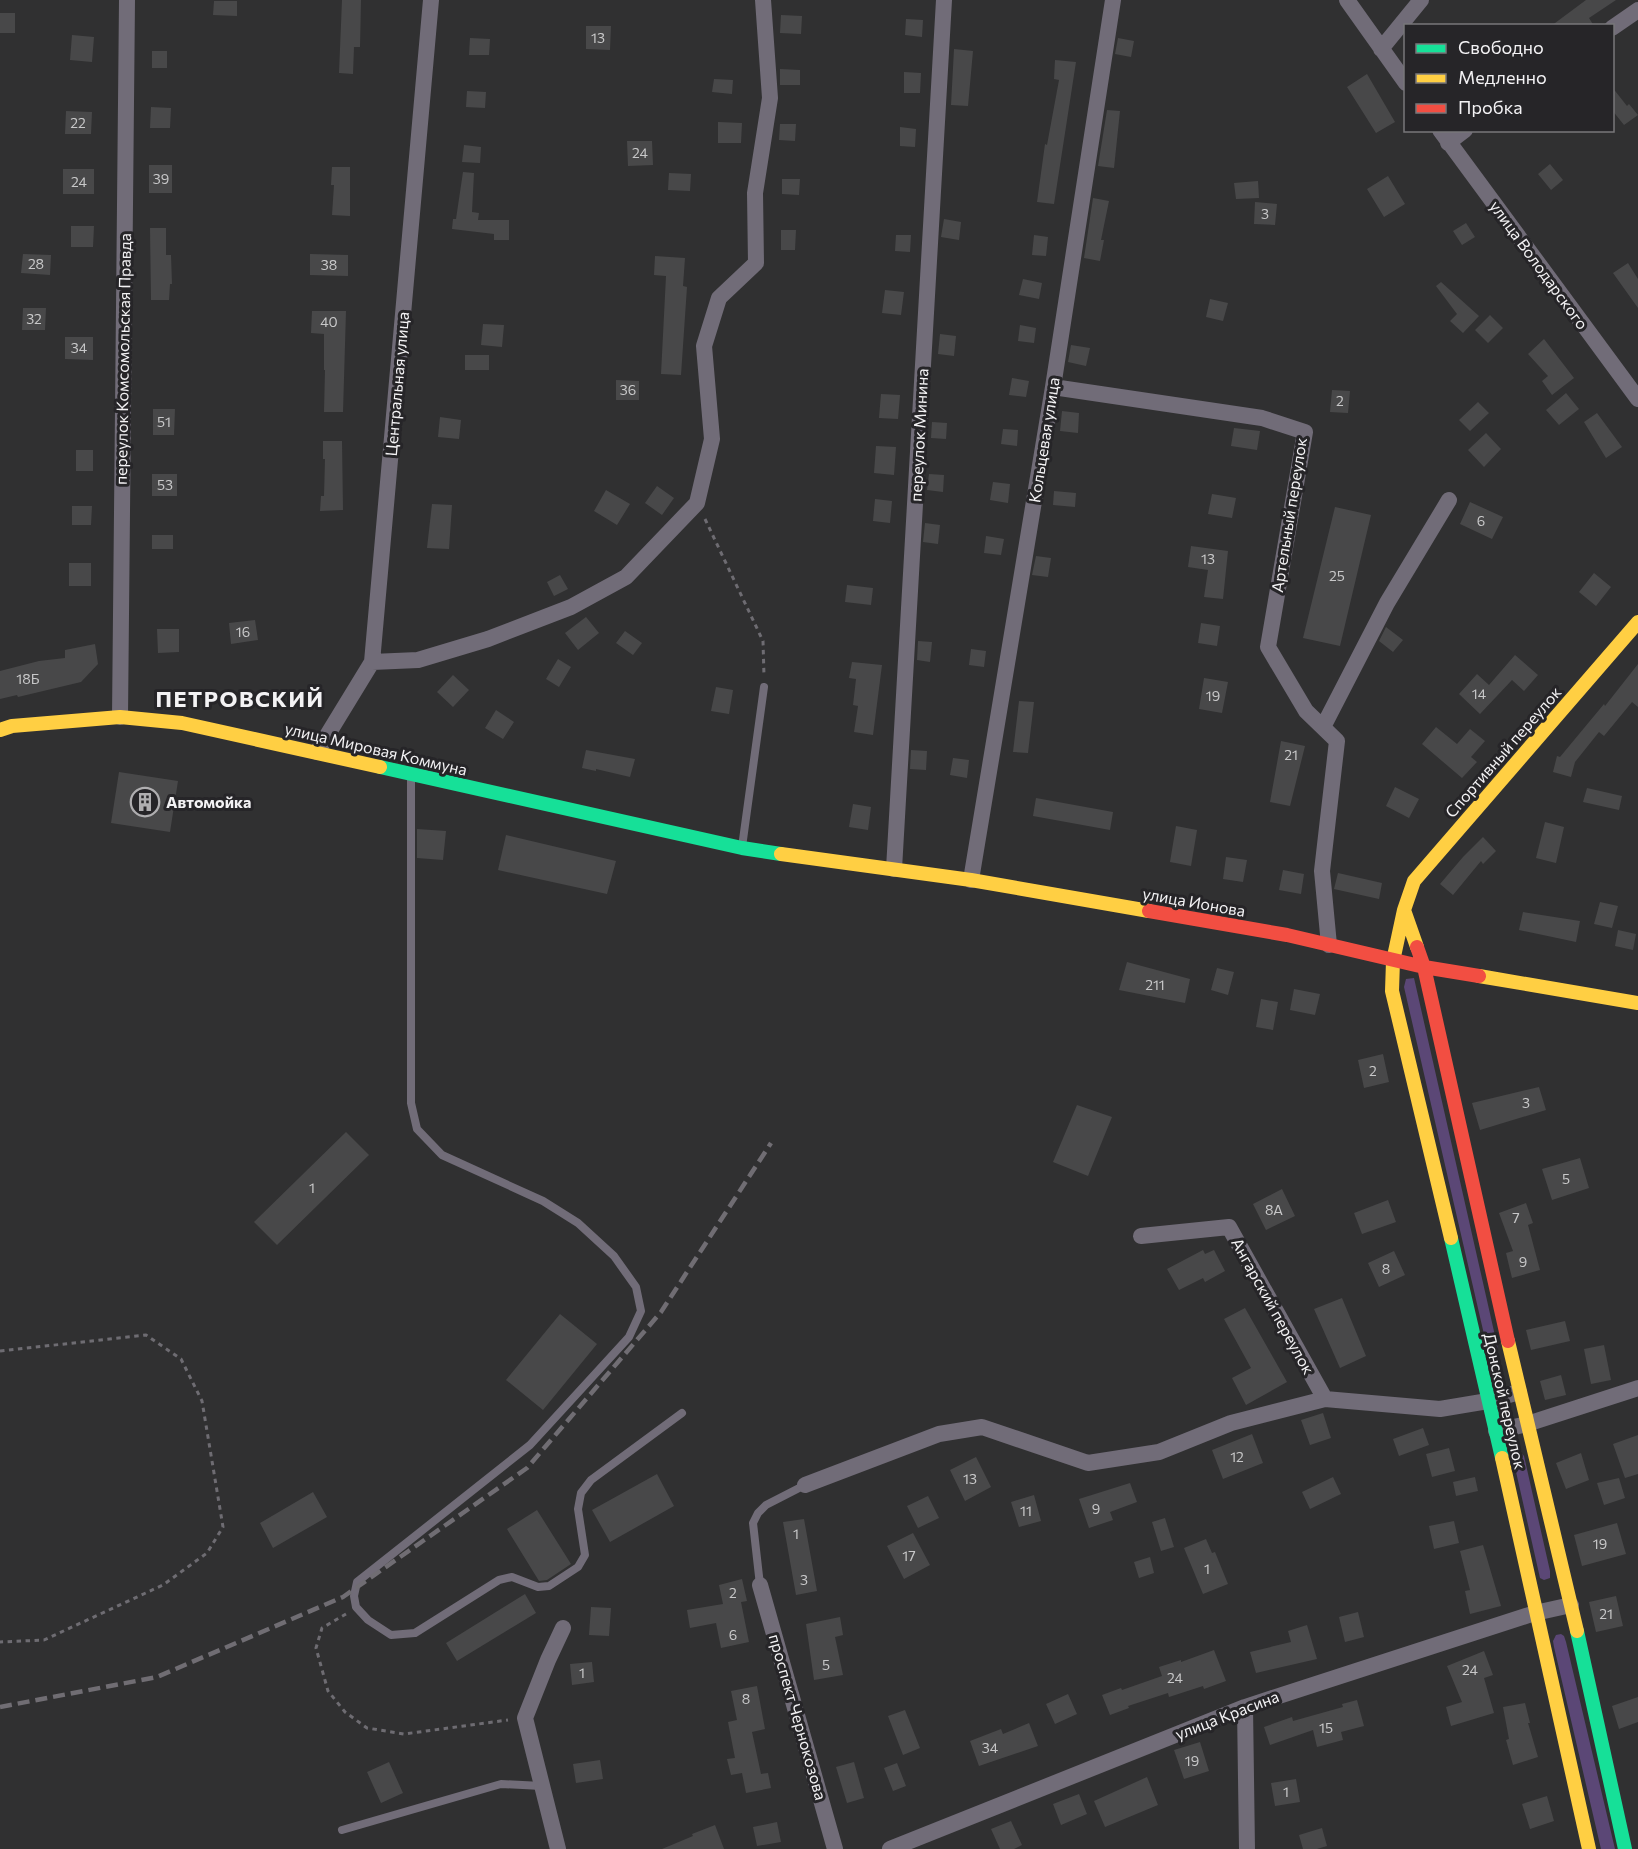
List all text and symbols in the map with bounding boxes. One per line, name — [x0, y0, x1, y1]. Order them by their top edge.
legend — [1404, 24, 1614, 132]
house number: 13 — [591, 29, 605, 46]
text: Свободно — [1458, 36, 1544, 58]
text: Медленно — [1458, 66, 1547, 88]
text: Пробка — [1458, 96, 1523, 118]
house number: 22 — [70, 114, 86, 131]
house number: 24 — [632, 144, 649, 161]
house number: 39 — [153, 170, 169, 187]
house number: 24 — [71, 173, 88, 190]
street label: улица Володарского — [1486, 197, 1592, 333]
house number: 3 — [1261, 205, 1269, 222]
street label: переулок Комсомольская Правда — [111, 233, 134, 485]
house number: 28 — [28, 255, 44, 272]
house number: 38 — [321, 256, 337, 273]
house number: 32 — [26, 310, 42, 327]
street label: Центральная улица — [381, 311, 412, 457]
house number: 40 — [320, 313, 338, 330]
house number: 34 — [71, 339, 88, 356]
street label: переулок Минина — [906, 368, 931, 502]
street label: Кольцевая улица — [1024, 376, 1063, 504]
house number: 36 — [620, 381, 636, 398]
house number: 2 — [1336, 392, 1344, 409]
house number: 51 — [157, 413, 171, 430]
street label: Артельный переулок — [1267, 436, 1310, 594]
house number: 53 — [157, 476, 173, 493]
house number: 6 — [1477, 512, 1485, 529]
house number: 13 — [1201, 550, 1215, 567]
house number: 25 — [1329, 567, 1345, 584]
house number: 16 — [236, 623, 250, 640]
house number: 18Б — [16, 670, 40, 687]
street label: Спортивный переулок — [1441, 682, 1565, 821]
district label: ПЕТРОВСКИЙ — [156, 685, 324, 712]
house number: 14 — [1472, 685, 1487, 702]
house number: 19 — [1206, 687, 1220, 704]
street label: улица Мировая Коммуна — [283, 718, 469, 779]
house number: 21 — [1284, 746, 1298, 763]
building icon: Автомойка — [129, 786, 161, 818]
place label: Автомойка — [166, 792, 251, 811]
street label: улица Ионова — [1141, 883, 1247, 920]
house number: 211 — [1145, 976, 1165, 993]
house number: 2 — [1369, 1062, 1377, 1079]
house number: 3 — [1522, 1094, 1530, 1111]
house number: 5 — [1562, 1170, 1570, 1187]
house number: 1 — [309, 1179, 315, 1196]
house number: 8А — [1265, 1201, 1283, 1218]
house number: 7 — [1512, 1209, 1520, 1226]
street label: Ангарский переулок — [1228, 1234, 1319, 1378]
house number: 9 — [1519, 1253, 1527, 1270]
house number: 8 — [1382, 1260, 1390, 1277]
street label: Донской переулок — [1481, 1331, 1531, 1471]
house number: 12 — [1230, 1448, 1244, 1465]
house number: 13 — [963, 1470, 977, 1487]
house number: 9 — [1092, 1500, 1100, 1517]
house number: 11 — [1020, 1502, 1032, 1519]
house number: 1 — [793, 1525, 799, 1542]
house number: 19 — [1593, 1535, 1607, 1552]
house number: 17 — [902, 1547, 916, 1564]
house number: 1 — [1204, 1560, 1210, 1577]
house number: 3 — [800, 1571, 808, 1588]
house number: 2 — [729, 1584, 737, 1601]
house number: 21 — [1599, 1605, 1613, 1622]
house number: 6 — [729, 1626, 737, 1643]
street label: проспект Чернокозова — [766, 1632, 831, 1802]
house number: 5 — [822, 1656, 830, 1673]
house number: 24 — [1462, 1661, 1479, 1678]
house number: 1 — [579, 1664, 585, 1681]
house number: 24 — [1167, 1669, 1184, 1686]
street label: улица Красина — [1172, 1686, 1281, 1743]
house number: 8 — [742, 1690, 750, 1707]
house number: 15 — [1319, 1719, 1333, 1736]
house number: 34 — [982, 1739, 999, 1756]
house number: 19 — [1185, 1752, 1199, 1769]
house number: 1 — [1283, 1783, 1289, 1800]

